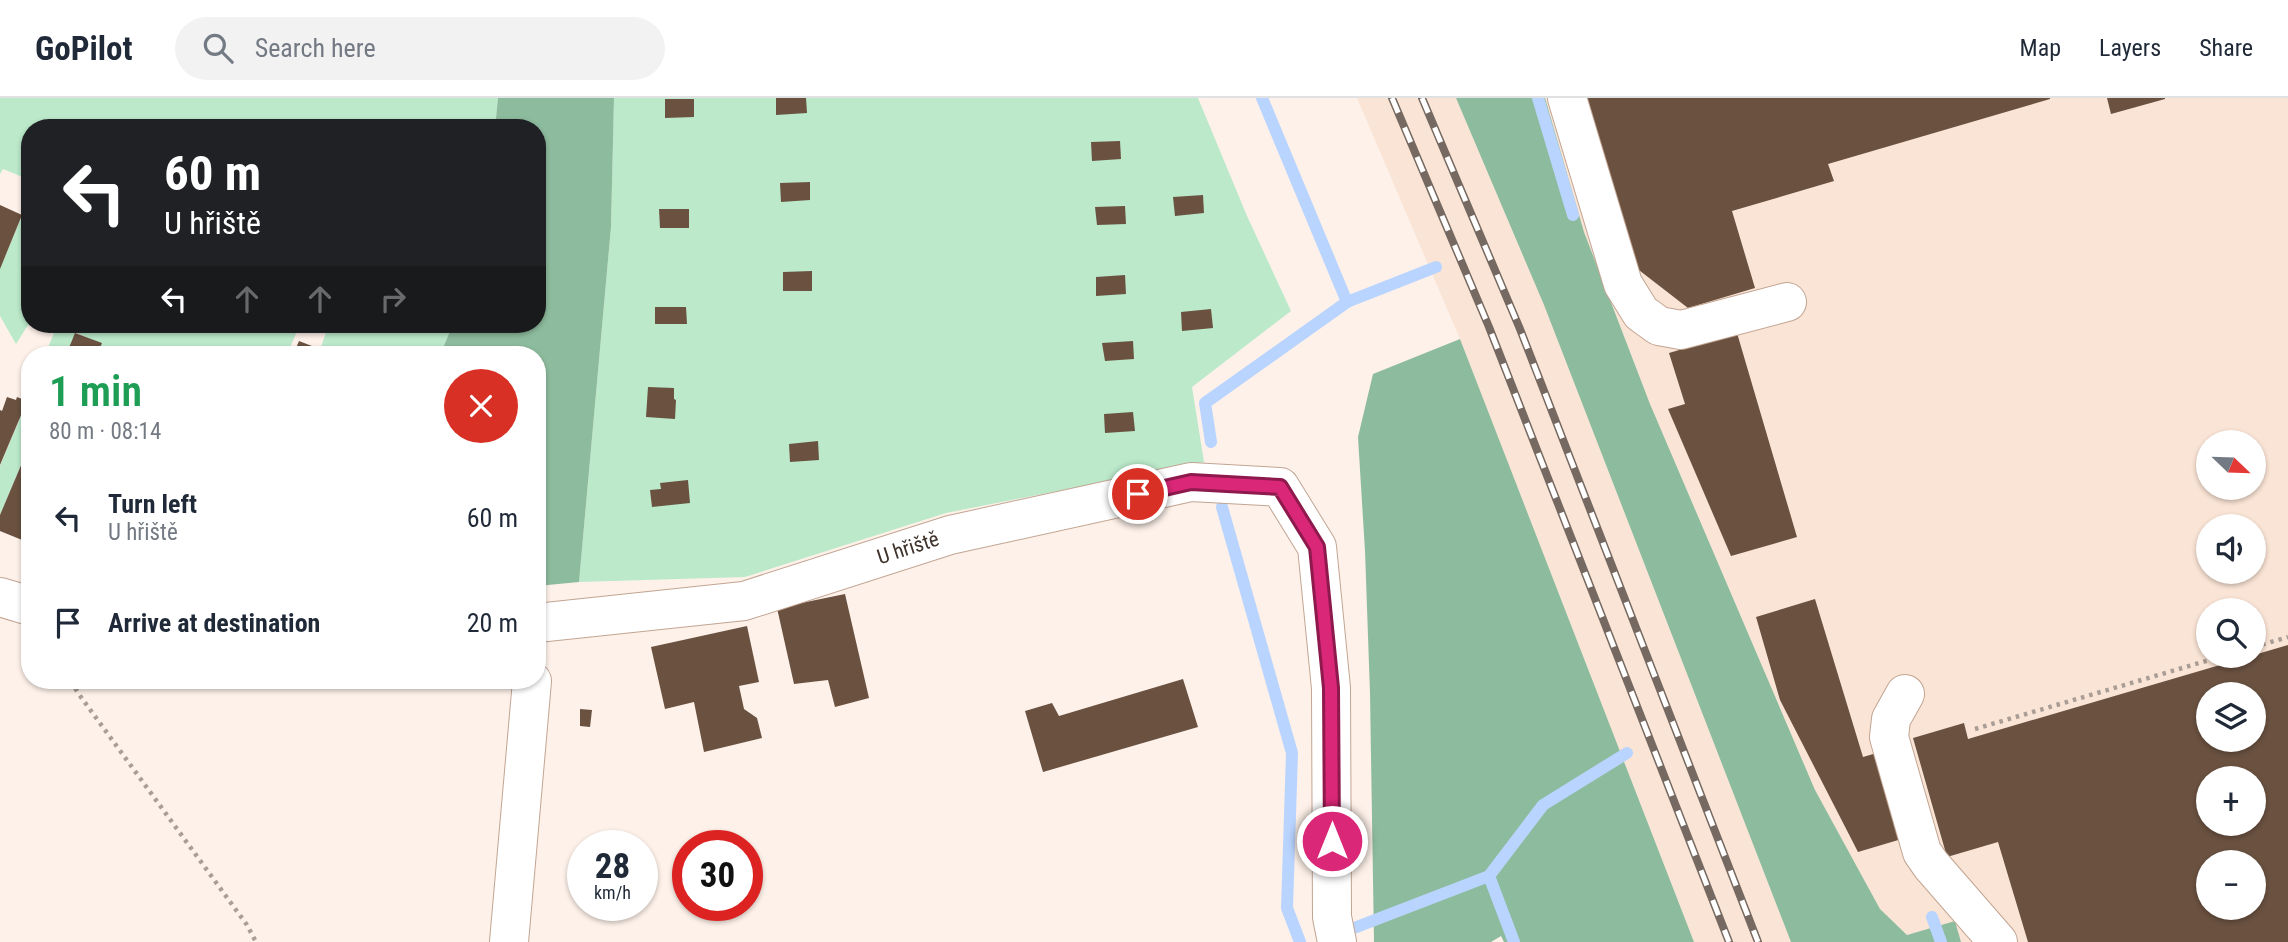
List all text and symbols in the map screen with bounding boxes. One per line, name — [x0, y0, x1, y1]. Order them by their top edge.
search box — [175, 17, 665, 80]
text: GoPilot — [35, 29, 133, 68]
icon: search — [199, 29, 237, 67]
text: Search here — [255, 33, 376, 63]
text: Map — [2020, 34, 2061, 62]
text: Layers — [2099, 34, 2161, 62]
text: Share — [2199, 34, 2253, 62]
text: 60 m — [164, 145, 261, 202]
icon: left — [49, 147, 140, 238]
text: U hřiště — [164, 204, 261, 242]
icon: left — [155, 280, 193, 318]
icon: ahead — [228, 280, 266, 318]
icon: ahead — [301, 280, 339, 318]
icon: right — [374, 280, 412, 318]
text: 1 min — [49, 367, 142, 416]
button: close — [444, 369, 518, 443]
text: 80 m · 08:14 — [49, 418, 161, 445]
north arrow — [2196, 430, 2266, 500]
map controls — [2196, 430, 2266, 920]
pin — [1108, 464, 1168, 524]
icon: arrive — [1119, 475, 1157, 513]
text: Turn left — [108, 489, 197, 519]
icon: left — [49, 499, 87, 537]
text: 60 m — [467, 503, 518, 533]
button: sound — [2196, 514, 2266, 584]
text: U hřiště — [108, 519, 178, 546]
street label: U hřiště — [874, 527, 942, 569]
button: search — [2196, 598, 2266, 668]
icon: arrive — [49, 604, 87, 642]
text: Arrive at destination — [108, 608, 320, 638]
text: 20 m — [467, 608, 518, 638]
button: layers — [2196, 682, 2266, 752]
button: + — [2196, 766, 2266, 836]
position arrow — [1295, 804, 1369, 878]
speed limit sign: 30 — [672, 830, 763, 921]
text: 28 — [595, 846, 630, 887]
button: − — [2196, 850, 2266, 920]
text: km/h — [594, 882, 631, 903]

